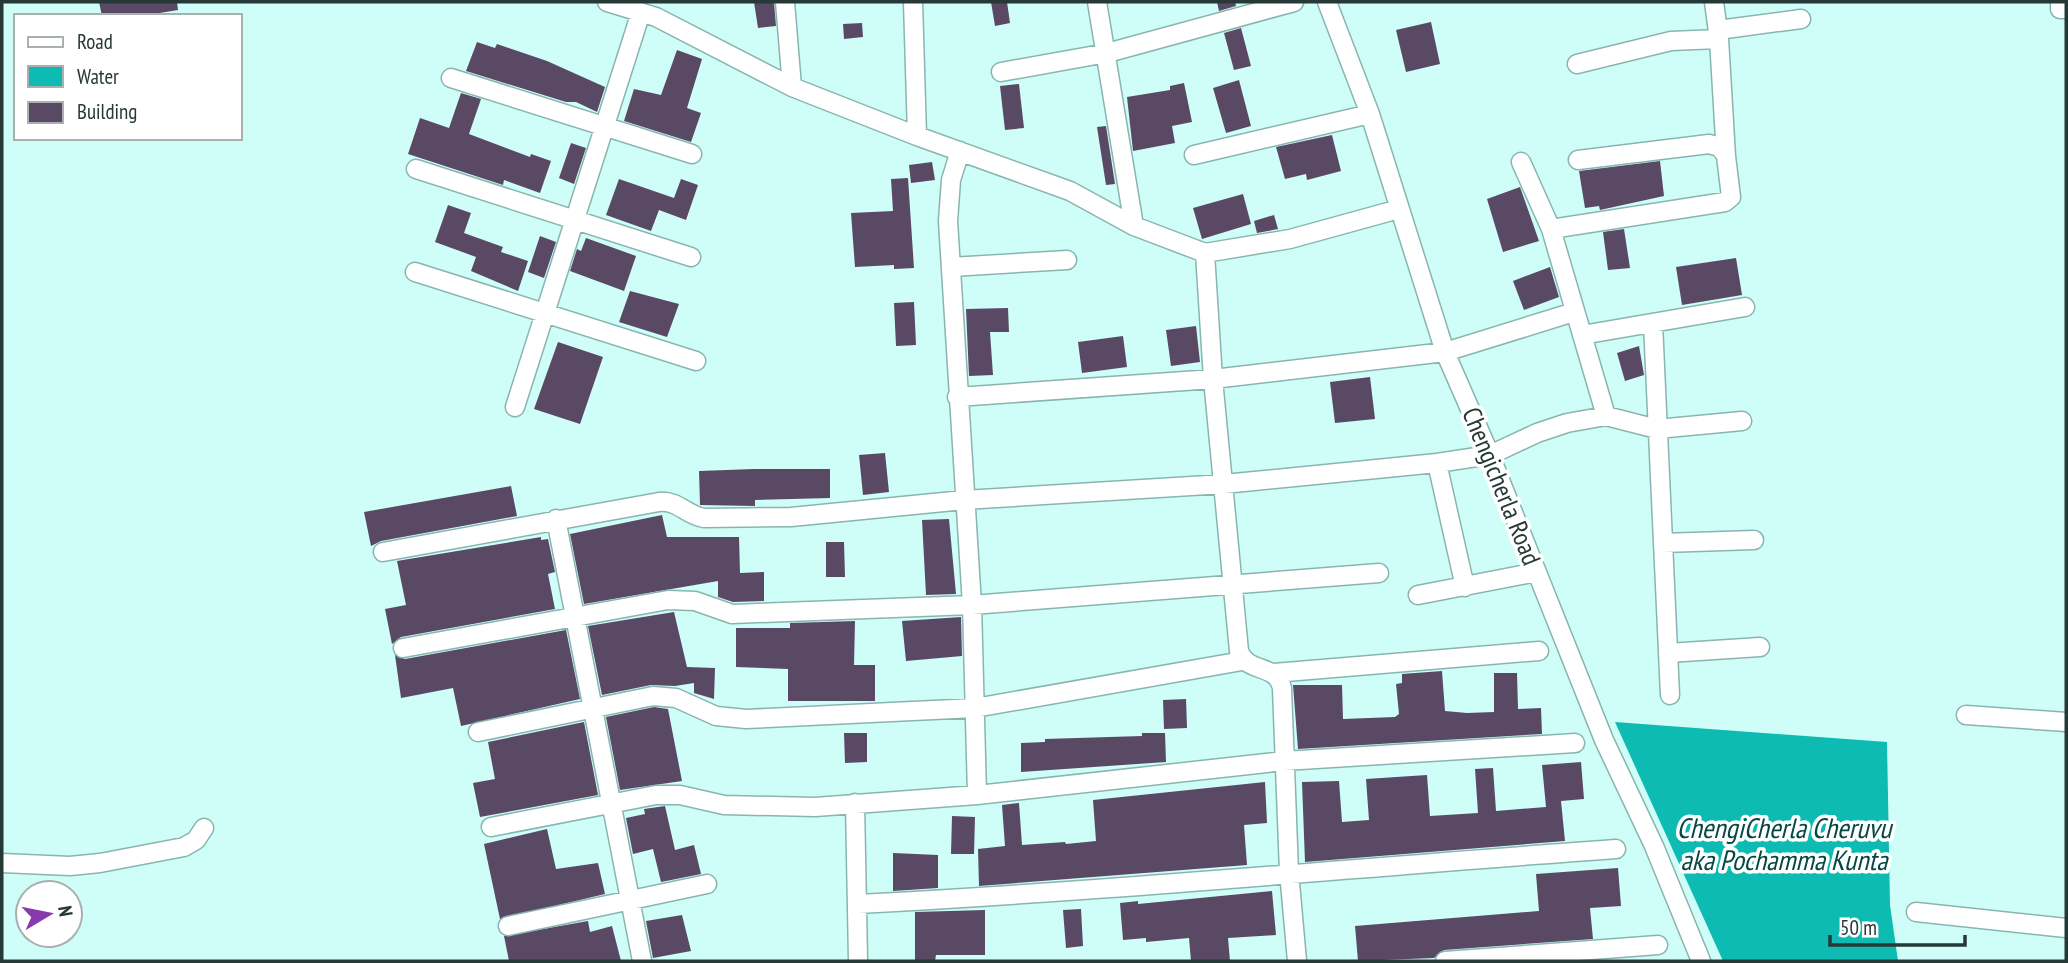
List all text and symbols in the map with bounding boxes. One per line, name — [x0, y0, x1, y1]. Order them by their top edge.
legend — [14, 14, 242, 140]
text: Road — [77, 28, 113, 55]
text: Water — [77, 63, 119, 90]
text: Building — [77, 98, 137, 125]
street label: Chengicherla Road — [1455, 402, 1549, 570]
water label: ChengiCherla Cheruvu aka Pochamma Kunta — [1677, 809, 1893, 878]
north arrow — [14, 879, 84, 949]
text: N — [53, 904, 78, 918]
scale bar — [1830, 904, 1965, 948]
text: 50 m — [1840, 914, 1877, 941]

